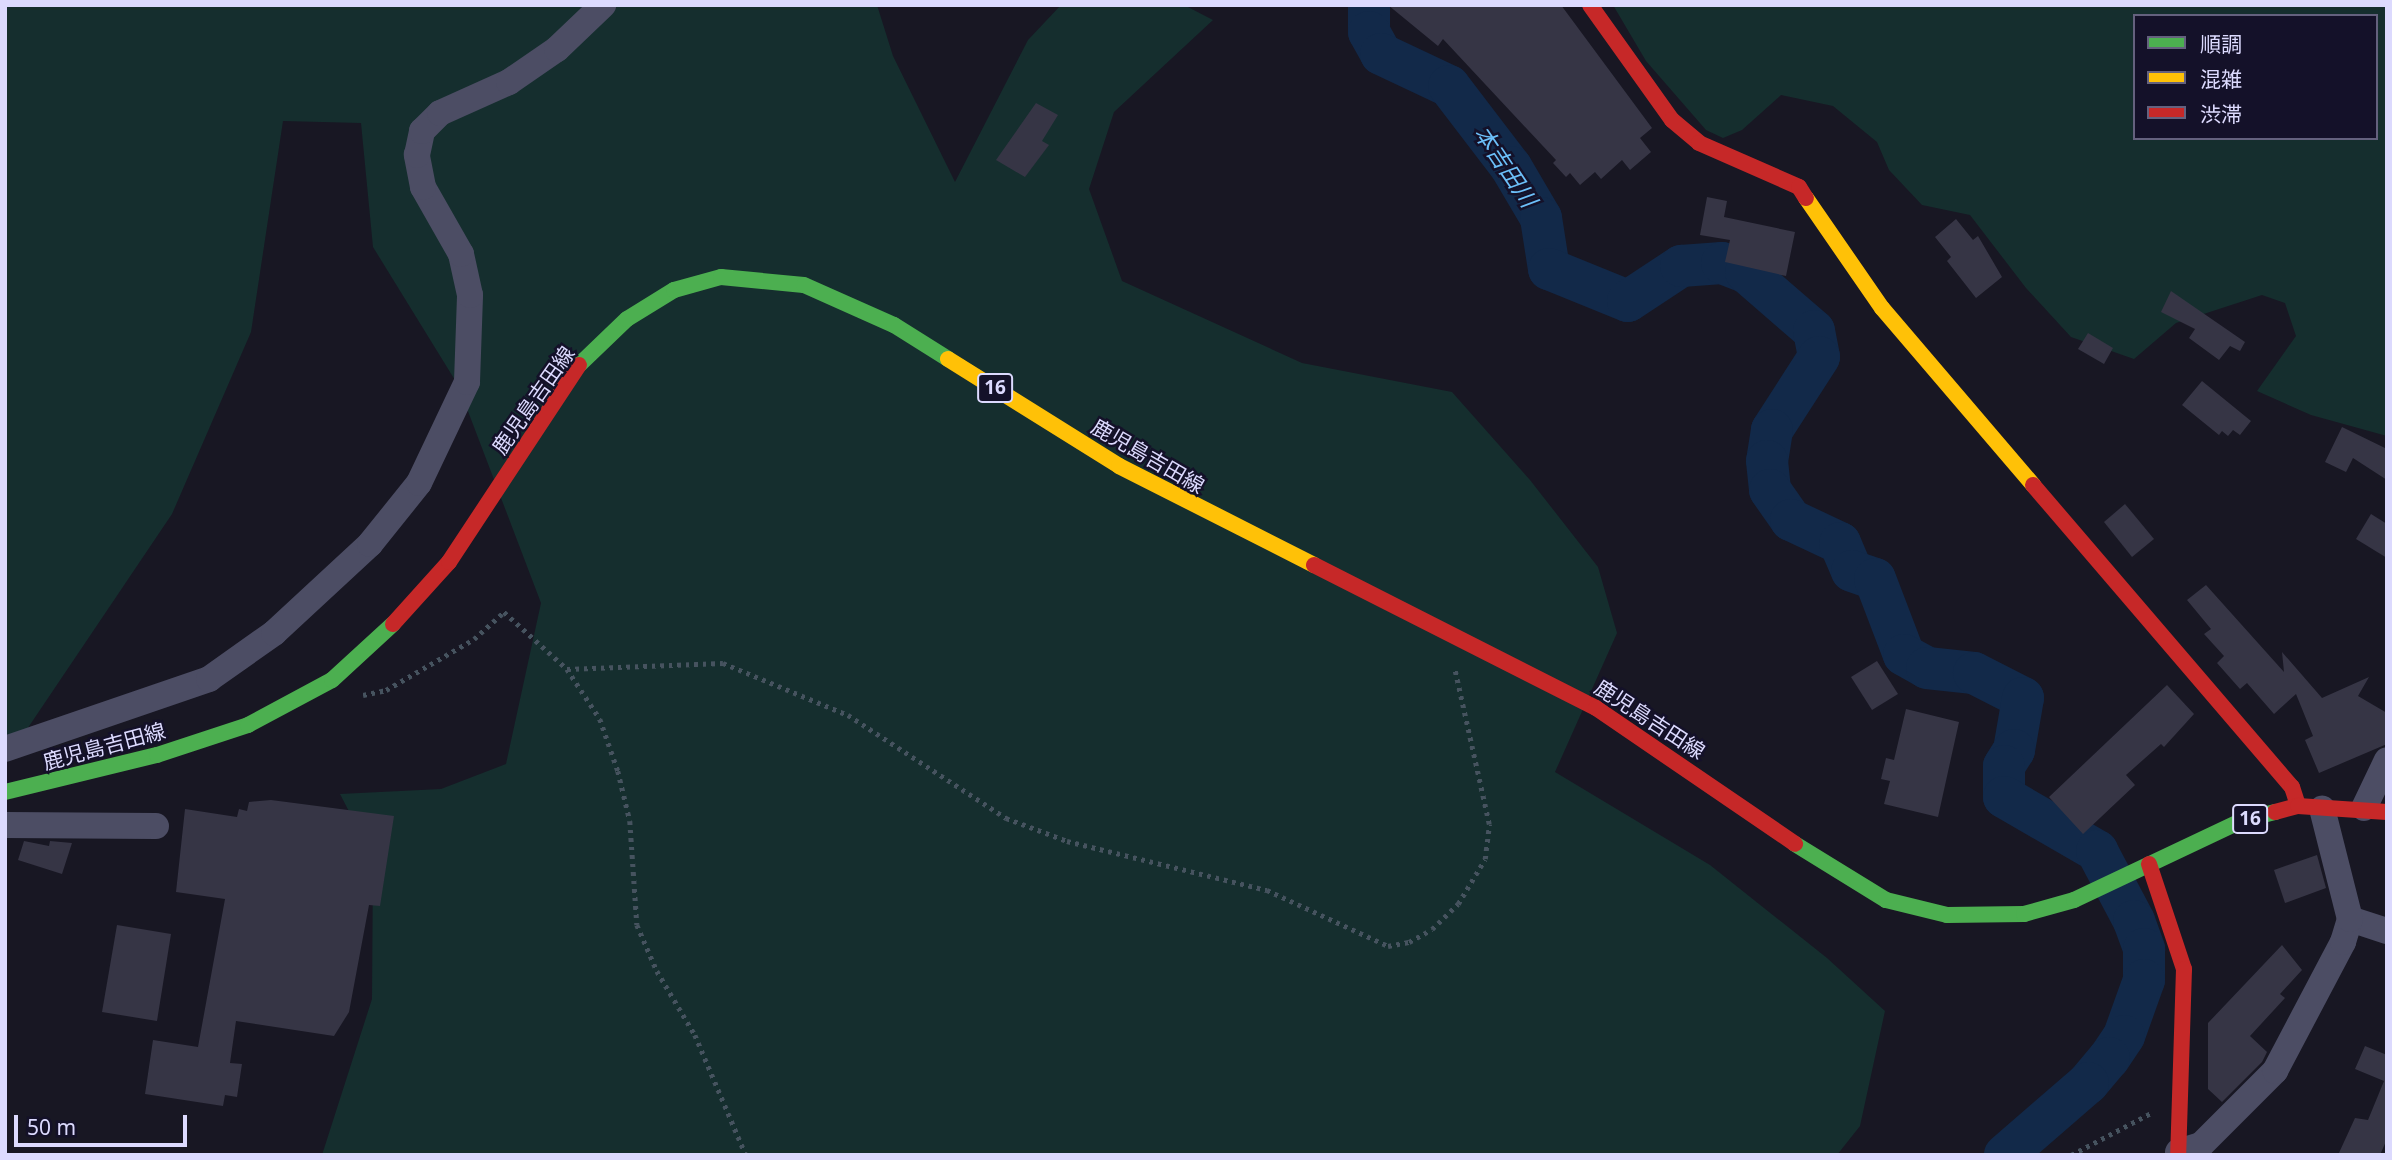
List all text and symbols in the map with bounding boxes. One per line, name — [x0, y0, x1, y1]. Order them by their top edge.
legend — [2133, 14, 2378, 140]
text: 順調 — [2200, 30, 2242, 58]
text: 混雑 — [2200, 65, 2242, 93]
text: 渋滞 — [2200, 100, 2242, 128]
water label: 本吉田川 — [1469, 120, 1543, 212]
street label: 鹿児島吉田線 — [487, 341, 579, 459]
road number: 16 — [976, 372, 1014, 404]
street label: 鹿児島吉田線 — [1087, 414, 1209, 498]
street label: 鹿児島吉田線 — [1590, 674, 1710, 764]
street label: 鹿児島吉田線 — [40, 718, 168, 774]
road number: 16 — [2231, 804, 2269, 834]
scale bar — [18, 1100, 191, 1144]
text: 50 m — [27, 1113, 76, 1141]

